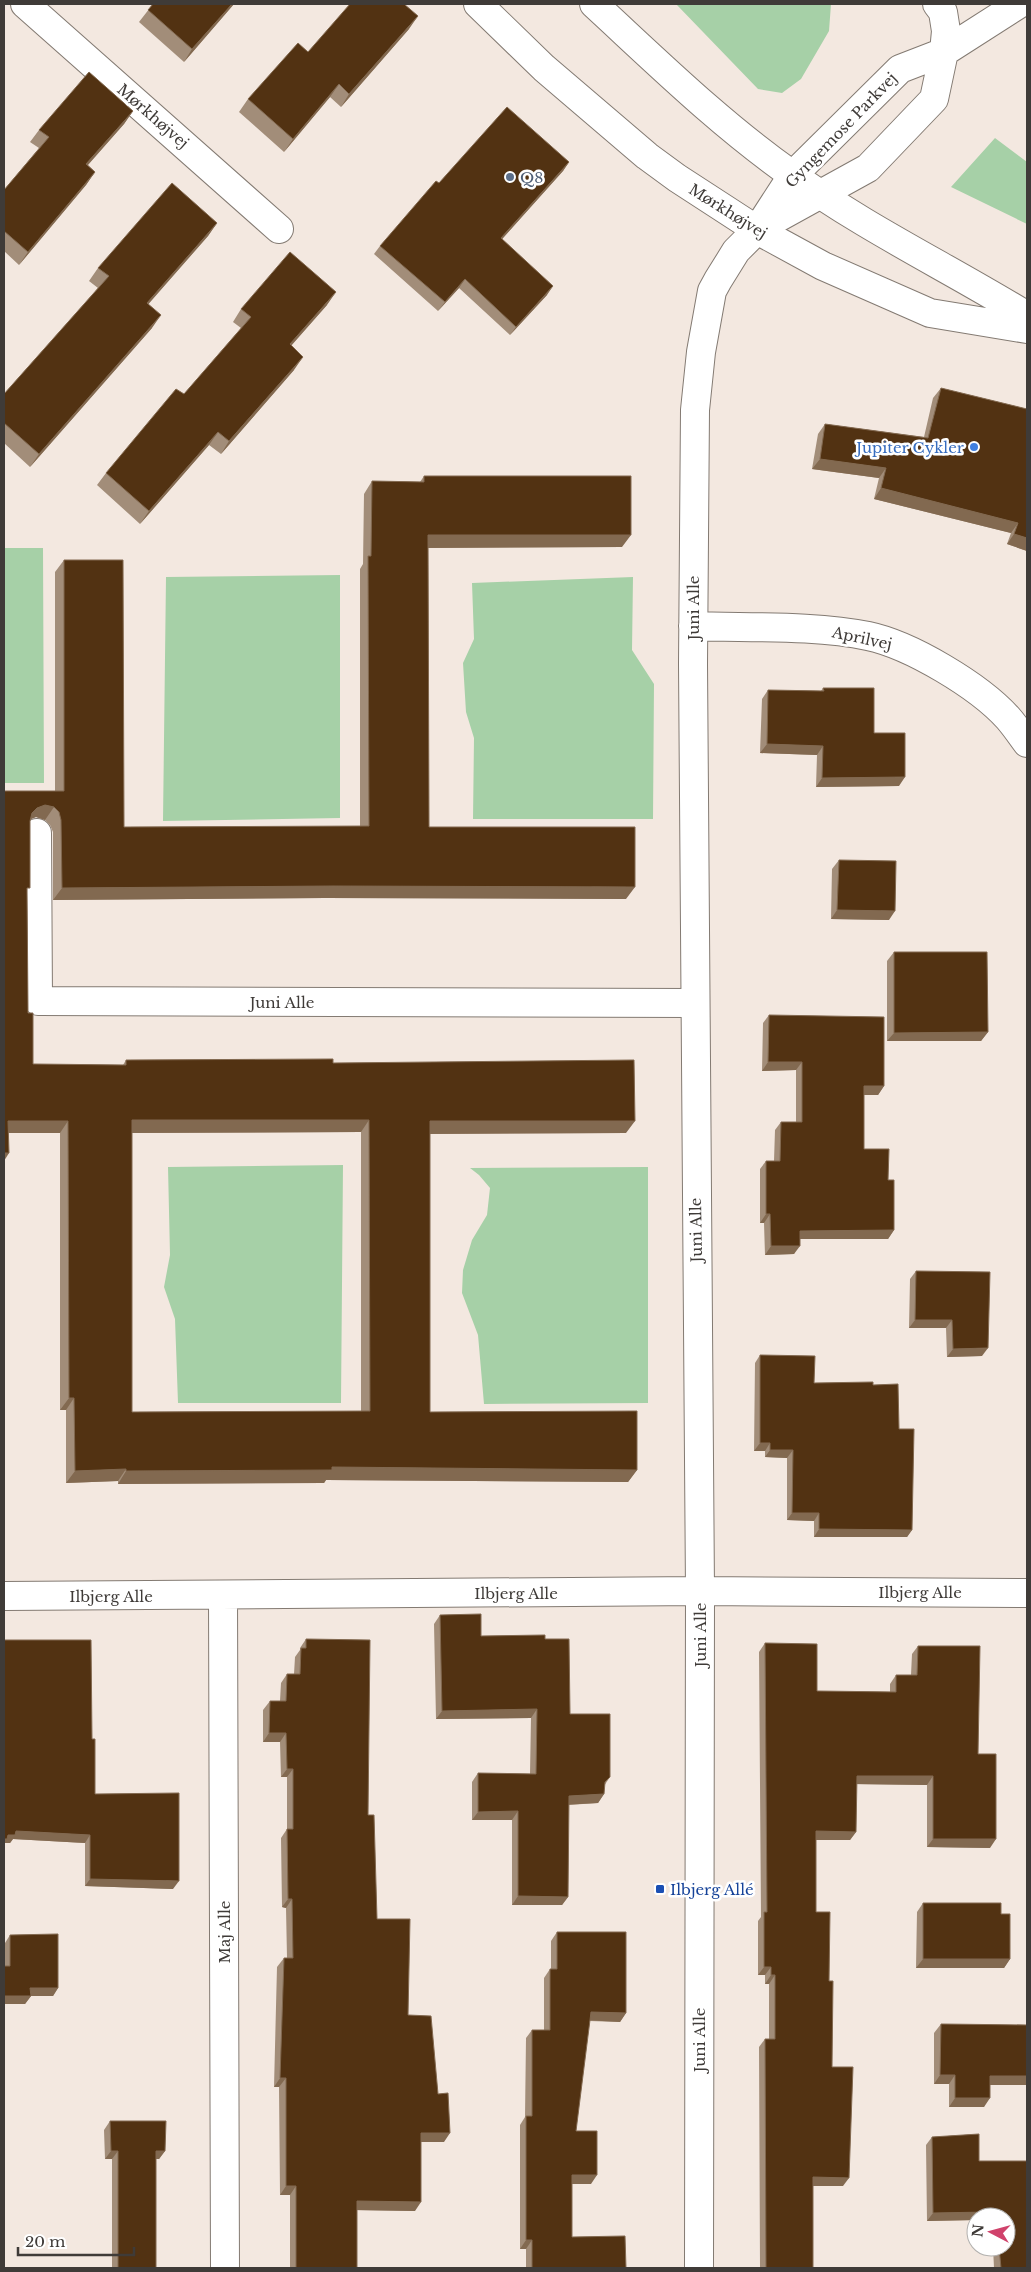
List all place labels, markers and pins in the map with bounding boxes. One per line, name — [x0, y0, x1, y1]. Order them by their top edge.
place label: Q8 — [520, 168, 543, 187]
marker: Q8 — [504, 171, 516, 183]
place label: Jupiter Cykler — [854, 438, 965, 457]
marker: Jupiter Cykler — [968, 441, 980, 453]
place label: Ilbjerg Allé — [670, 1880, 754, 1899]
marker: Ilbjerg Allé — [654, 1883, 666, 1895]

